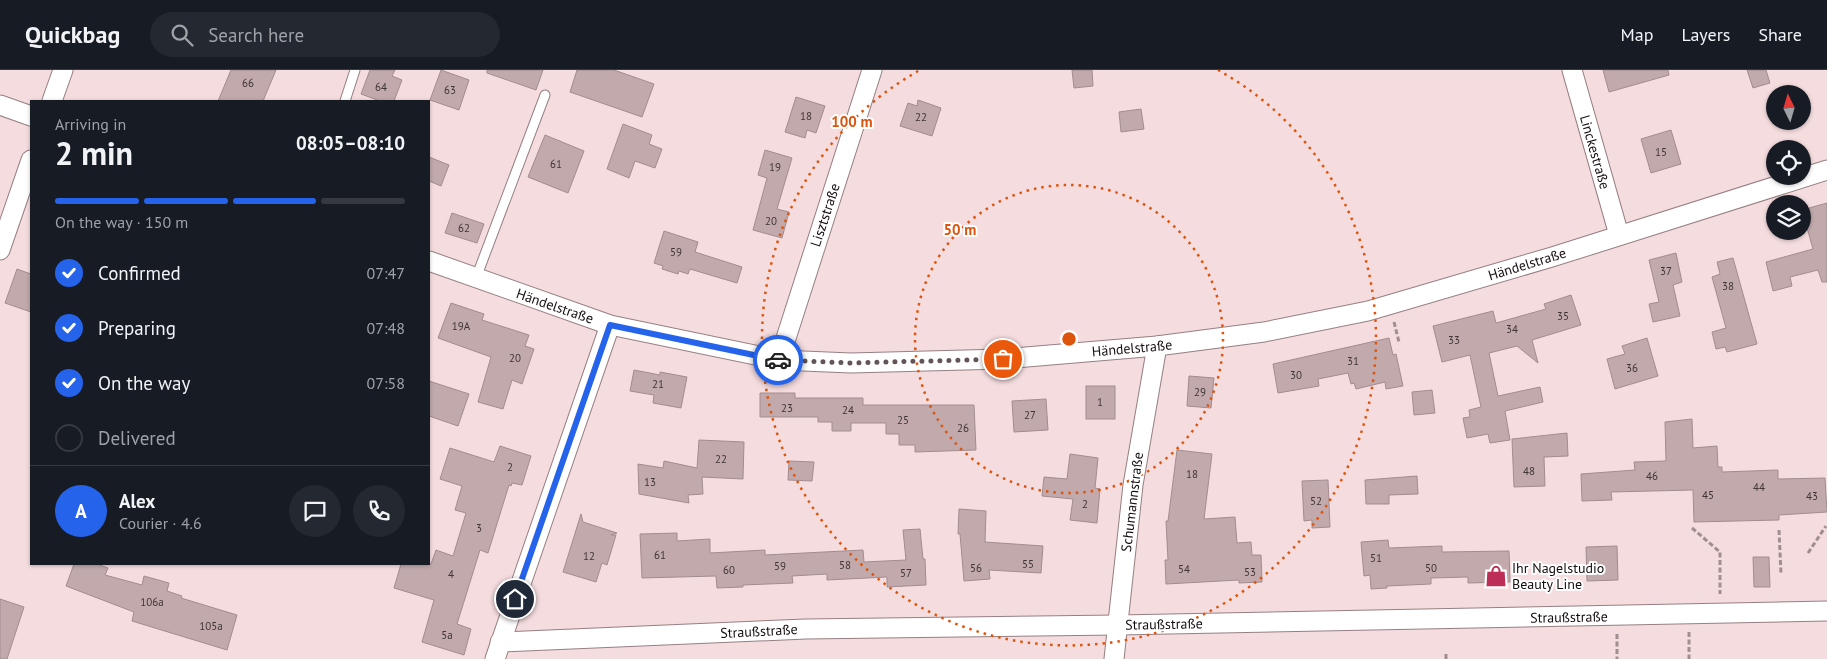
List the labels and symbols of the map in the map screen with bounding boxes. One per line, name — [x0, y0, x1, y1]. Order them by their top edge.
house number: 66 — [242, 76, 254, 90]
house number: 64 — [375, 80, 387, 94]
house number: 63 — [444, 83, 456, 97]
north arrow — [1766, 85, 1811, 130]
house number: 18 — [800, 109, 812, 123]
house number: 22 — [915, 110, 927, 124]
text: 100 m — [831, 112, 873, 131]
street label: Linckestraße — [1576, 113, 1614, 191]
house number: 15 — [1655, 145, 1667, 159]
house number: 61 — [550, 157, 562, 171]
house number: 19 — [769, 160, 781, 174]
street label: Lisztstraße — [806, 181, 844, 249]
house number: 20 — [765, 214, 777, 228]
text: 50 m — [944, 220, 976, 239]
house number: 62 — [458, 221, 470, 235]
street label: Händelstraße — [1486, 244, 1568, 284]
house number: 59 — [670, 245, 682, 259]
house number: 37 — [1660, 264, 1672, 278]
house number: 38 — [1722, 279, 1734, 293]
street label: Händelstraße — [514, 284, 596, 328]
house number: 35 — [1557, 309, 1569, 323]
house number: 19A — [452, 319, 471, 333]
house number: 34 — [1506, 322, 1518, 336]
centre of rings — [1060, 330, 1078, 348]
house number: 33 — [1448, 333, 1460, 347]
courier — [753, 335, 803, 385]
street label: Händelstraße — [1091, 336, 1173, 360]
pin — [982, 338, 1024, 380]
house number: 20 — [509, 351, 521, 365]
house number: 31 — [1347, 354, 1359, 368]
house number: 36 — [1626, 361, 1638, 375]
house number: 30 — [1290, 368, 1302, 382]
house number: 21 — [652, 377, 664, 391]
house number: 29 — [1194, 385, 1206, 399]
house number: 1 — [1097, 395, 1103, 409]
house number: 23 — [781, 401, 793, 415]
house number: 24 — [842, 403, 854, 417]
house number: 27 — [1024, 408, 1036, 422]
house number: 25 — [897, 413, 909, 427]
house number: 26 — [957, 421, 969, 435]
street label: Schumannstraße — [1117, 451, 1147, 553]
house number: 22 — [715, 452, 727, 466]
house number: 2 — [507, 460, 513, 474]
house number: 48 — [1523, 464, 1535, 478]
house number: 18 — [1186, 467, 1198, 481]
house number: 46 — [1646, 469, 1658, 483]
house number: 13 — [644, 475, 656, 489]
house number: 44 — [1753, 480, 1765, 494]
house number: 45 — [1702, 488, 1714, 502]
house number: 43 — [1806, 489, 1818, 503]
house number: 52 — [1310, 494, 1322, 508]
house number: 2 — [1082, 497, 1088, 511]
house number: 3 — [476, 521, 482, 535]
house number: 61 — [654, 548, 666, 562]
house number: 12 — [583, 549, 595, 563]
house number: 51 — [1370, 551, 1382, 565]
house number: 55 — [1022, 557, 1034, 571]
house number: 58 — [839, 558, 851, 572]
house number: 59 — [774, 559, 786, 573]
place label: Ihr Nagelstudio Beauty Line — [1512, 559, 1604, 593]
house number: 56 — [970, 561, 982, 575]
house number: 50 — [1425, 561, 1437, 575]
house number: 54 — [1178, 562, 1190, 576]
house number: 60 — [723, 563, 735, 577]
shop icon: Ihr Nagelstudio Beauty Line — [1483, 563, 1509, 589]
house number: 53 — [1244, 565, 1256, 579]
house number: 57 — [900, 566, 912, 580]
house number: 4 — [448, 567, 454, 581]
pin — [494, 578, 536, 620]
house number: 106a — [140, 595, 164, 609]
street label: Straußstraße — [1530, 607, 1608, 627]
street label: Straußstraße — [1125, 614, 1203, 634]
house number: 105a — [199, 619, 223, 633]
street label: Straußstraße — [720, 620, 798, 642]
house number: 5a — [441, 628, 453, 642]

